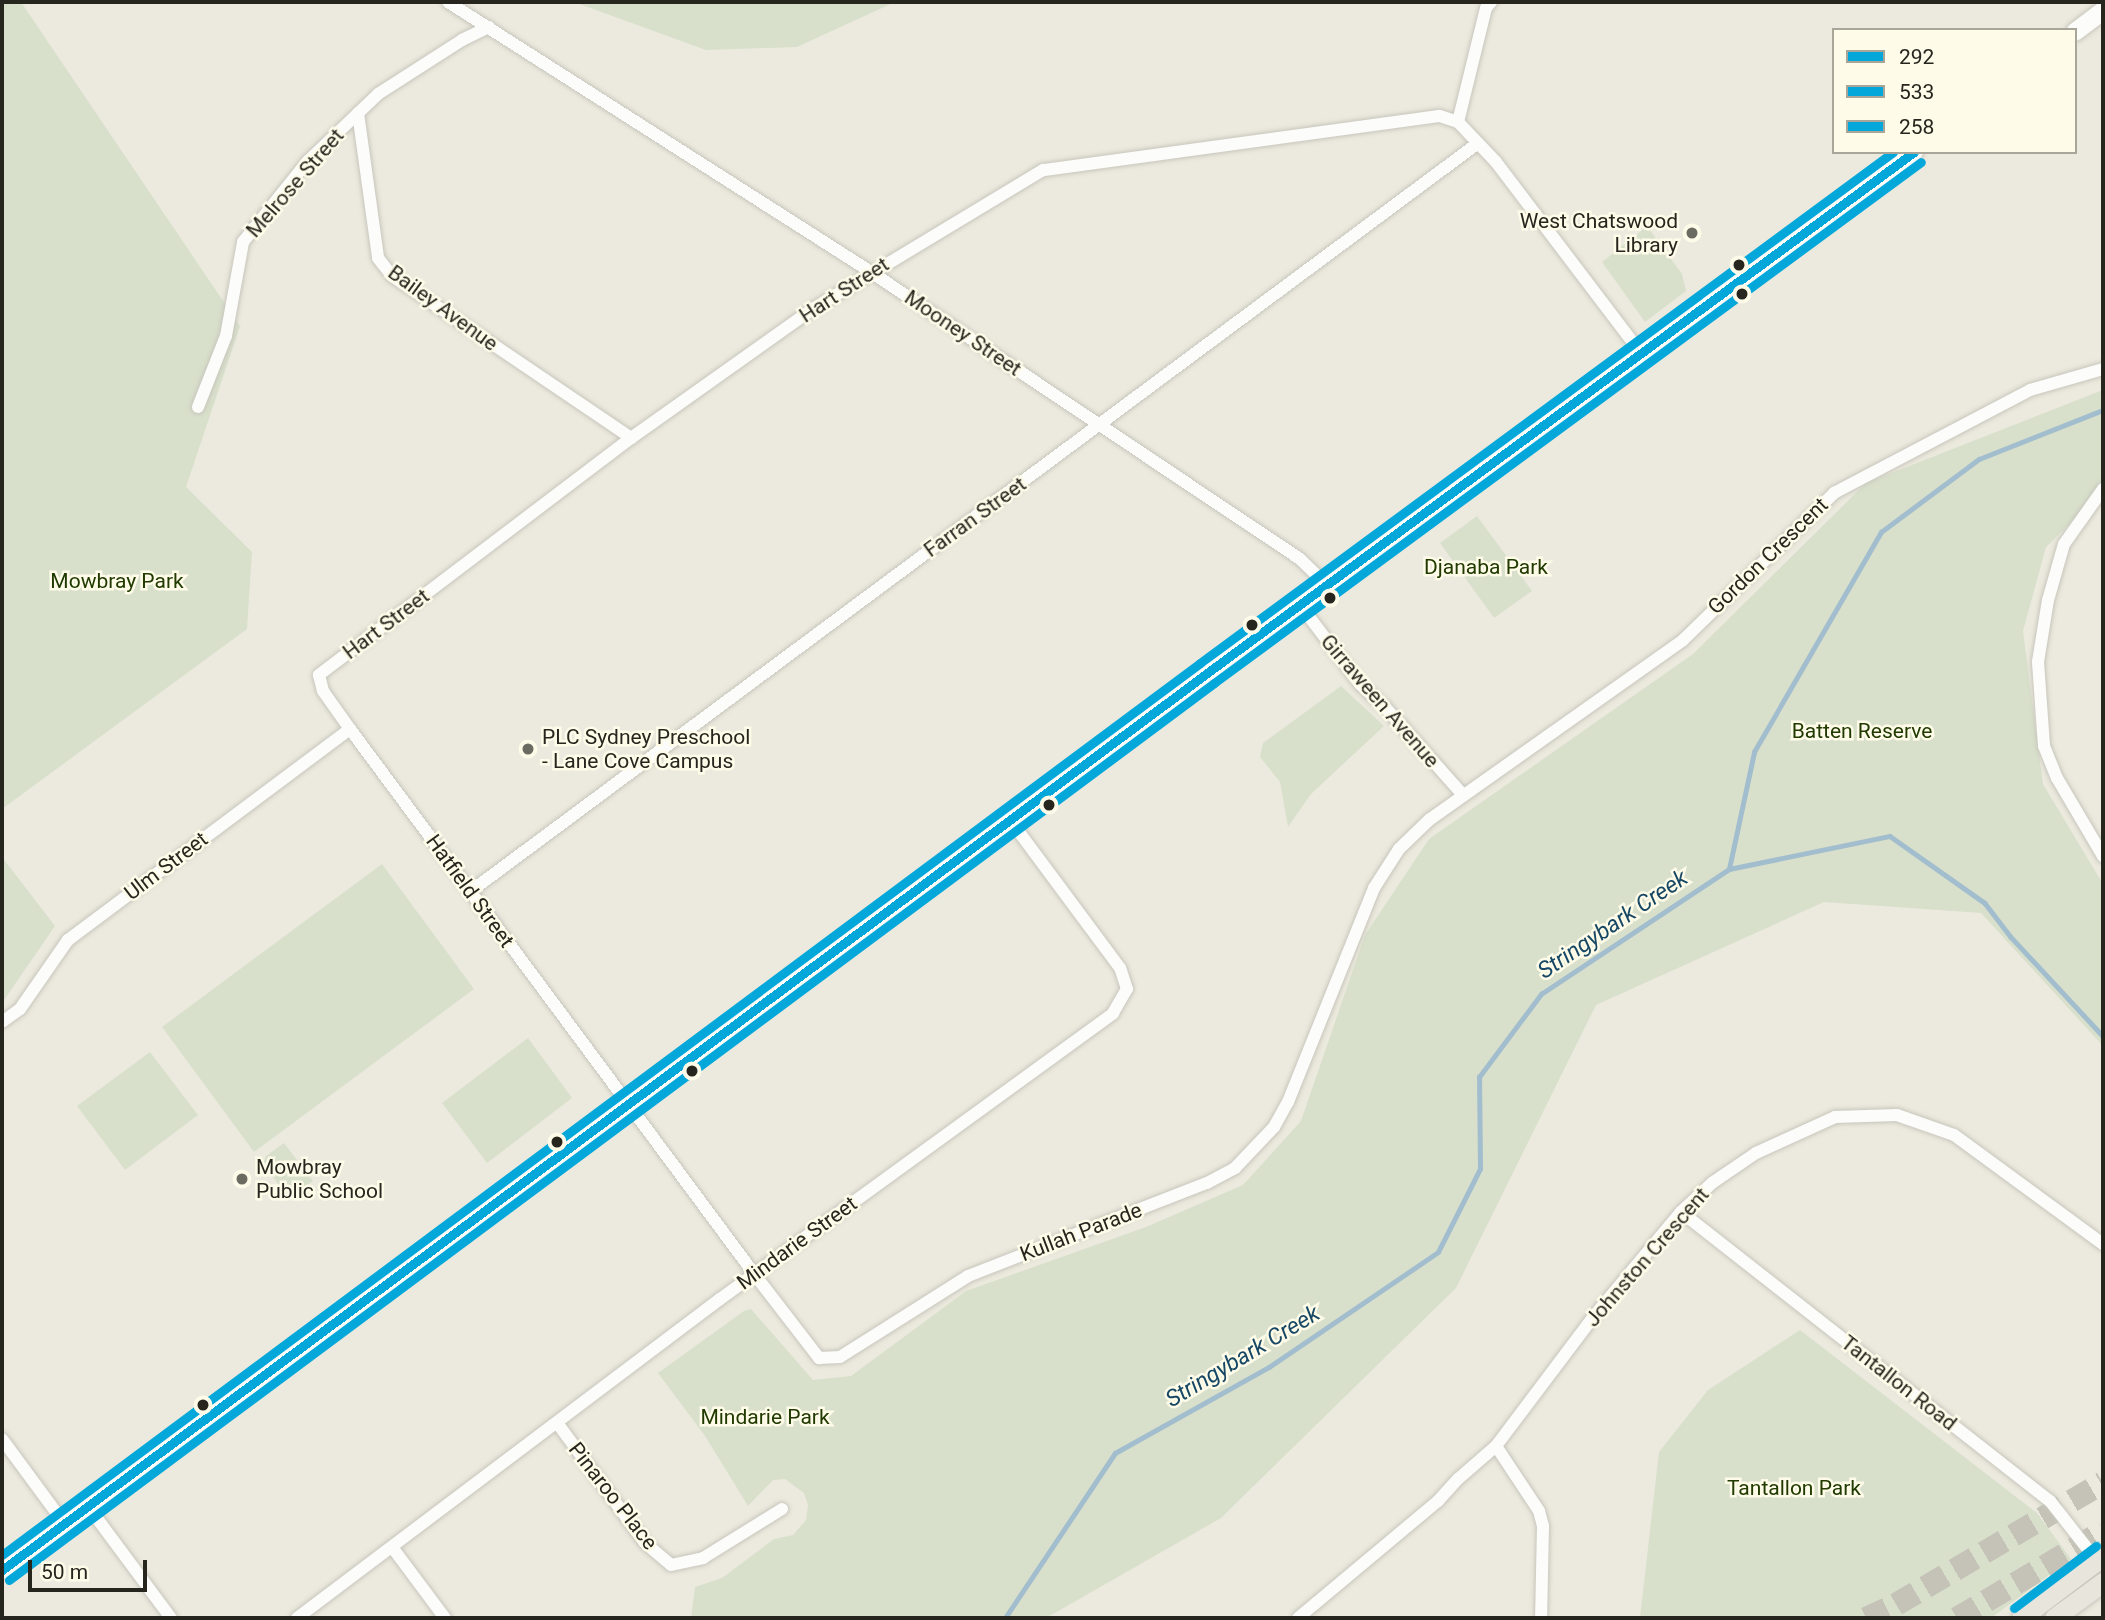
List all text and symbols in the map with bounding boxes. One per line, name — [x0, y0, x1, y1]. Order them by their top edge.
legend — [1832, 28, 2077, 154]
text: 292 — [1899, 45, 1934, 69]
text: 533 — [1899, 80, 1934, 104]
text: 258 — [1899, 115, 1934, 139]
street label: Melrose Street — [241, 123, 349, 243]
place label: West Chatswood Library — [1520, 208, 1678, 258]
marker: West Chatswood Library — [1684, 225, 1700, 241]
street label: Hart Street — [795, 252, 893, 328]
unlabelled marker — [1732, 258, 1746, 272]
street label: Bailey Avenue — [383, 260, 503, 356]
street label: Mooney Street — [900, 285, 1026, 381]
unlabelled marker — [1735, 287, 1749, 301]
street label: Farran Street — [919, 471, 1031, 563]
street label: Gordon Crescent — [1703, 492, 1833, 620]
park label: Djanaba Park — [1424, 554, 1548, 580]
park label: Mowbray Park — [50, 568, 184, 594]
street label: Hart Street — [338, 583, 434, 665]
unlabelled marker — [1323, 591, 1337, 605]
unlabelled marker — [1245, 618, 1259, 632]
street label: Girraween Avenue — [1315, 629, 1445, 773]
park label: Batten Reserve — [1792, 718, 1932, 744]
place label: PLC Sydney Preschool - Lane Cove Campus — [542, 724, 750, 774]
marker: PLC Sydney Preschool - Lane Cove Campus — [520, 741, 536, 757]
unlabelled marker — [1042, 798, 1056, 812]
street label: Ulm Street — [119, 827, 213, 905]
street label: Hatfield Street — [421, 830, 519, 952]
water label: Stringybark Creek — [1533, 865, 1693, 985]
unlabelled marker — [685, 1064, 699, 1078]
unlabelled marker — [550, 1135, 564, 1149]
place label: Mowbray Public School — [256, 1154, 383, 1204]
marker: Mowbray Public School — [234, 1171, 250, 1187]
street label: Johnston Crescent — [1580, 1182, 1714, 1332]
street label: Mindarie Street — [732, 1191, 862, 1295]
street label: Kullah Parade — [1016, 1197, 1146, 1267]
water label: Stringybark Creek — [1161, 1300, 1325, 1414]
street label: Tantallon Road — [1836, 1330, 1962, 1436]
unlabelled marker — [196, 1398, 210, 1412]
park label: Mindarie Park — [700, 1404, 830, 1430]
street label: Pinaroo Place — [563, 1437, 663, 1555]
park label: Tantallon Park — [1727, 1475, 1861, 1501]
scale bar — [32, 1546, 150, 1590]
text: 50 m — [41, 1560, 88, 1584]

